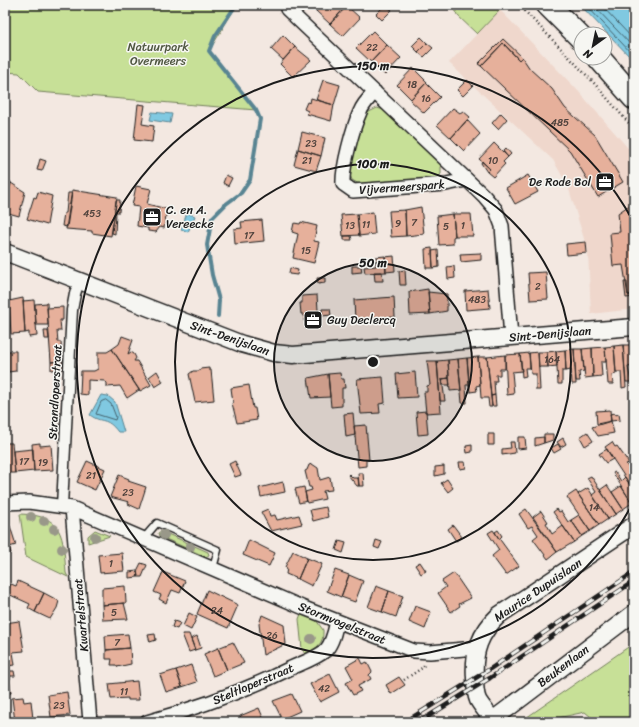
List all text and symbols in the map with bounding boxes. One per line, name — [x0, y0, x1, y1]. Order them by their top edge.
north arrow — [573, 26, 613, 66]
park label: Natuurpark Overmeers — [127, 36, 189, 72]
house number: 22 — [366, 39, 378, 57]
text: N — [579, 44, 597, 65]
text: 150 m — [357, 55, 390, 77]
house number: 18 — [407, 76, 417, 94]
house number: 16 — [421, 90, 431, 108]
house number: 485 — [551, 114, 569, 132]
house number: 23 — [305, 135, 317, 153]
house number: 21 — [302, 152, 312, 170]
house number: 10 — [488, 152, 498, 170]
text: 100 m — [357, 153, 390, 175]
place label: De Rode Bol — [529, 171, 592, 193]
office icon: De Rode Bol — [594, 171, 616, 193]
street label: Vijvermeerspark — [359, 173, 445, 201]
place label: C. en A. Vereecke — [166, 199, 214, 235]
house number: 453 — [83, 205, 101, 223]
office icon: C. en A. Vereecke — [141, 206, 163, 228]
house number: 7 — [411, 214, 418, 232]
house number: 9 — [395, 215, 401, 233]
house number: 11 — [362, 216, 370, 234]
house number: 13 — [345, 217, 355, 235]
house number: 1 — [461, 217, 465, 235]
house number: 5 — [443, 218, 449, 236]
house number: 17 — [244, 227, 255, 245]
house number: 15 — [301, 242, 311, 260]
text: 50 m — [359, 252, 387, 274]
house number: 2 — [535, 278, 541, 296]
house number: 483 — [468, 291, 486, 309]
office icon: Guy Declercq — [302, 309, 324, 331]
place label: Guy Declercq — [327, 309, 396, 331]
street label: Sint-Denijslaan — [187, 314, 273, 362]
street label: Sint-Denijslaan — [508, 319, 593, 349]
street label: Strandloperstraat — [42, 344, 68, 440]
house number: 164 — [544, 351, 560, 369]
centre of rings — [366, 355, 380, 369]
house number: 17 — [19, 453, 30, 471]
house number: 19 — [38, 454, 48, 472]
house number: 21 — [86, 467, 96, 485]
house number: 23 — [122, 484, 134, 502]
house number: 14 — [589, 499, 599, 517]
street label: Maurice Dupuislaan — [489, 552, 587, 628]
house number: 1 — [109, 555, 113, 573]
street label: Kwartelstraat — [67, 577, 95, 653]
street label: Stormvogelstraat — [295, 595, 389, 651]
house number: 24 — [211, 602, 223, 620]
house number: 5 — [111, 604, 117, 622]
house number: 26 — [266, 627, 278, 645]
house number: 7 — [114, 634, 121, 652]
street label: Beukenlaan — [532, 639, 594, 693]
street label: Steltloperstraat — [209, 657, 297, 711]
house number: 42 — [318, 680, 330, 698]
house number: 11 — [120, 683, 128, 701]
house number: 23 — [53, 697, 65, 715]

